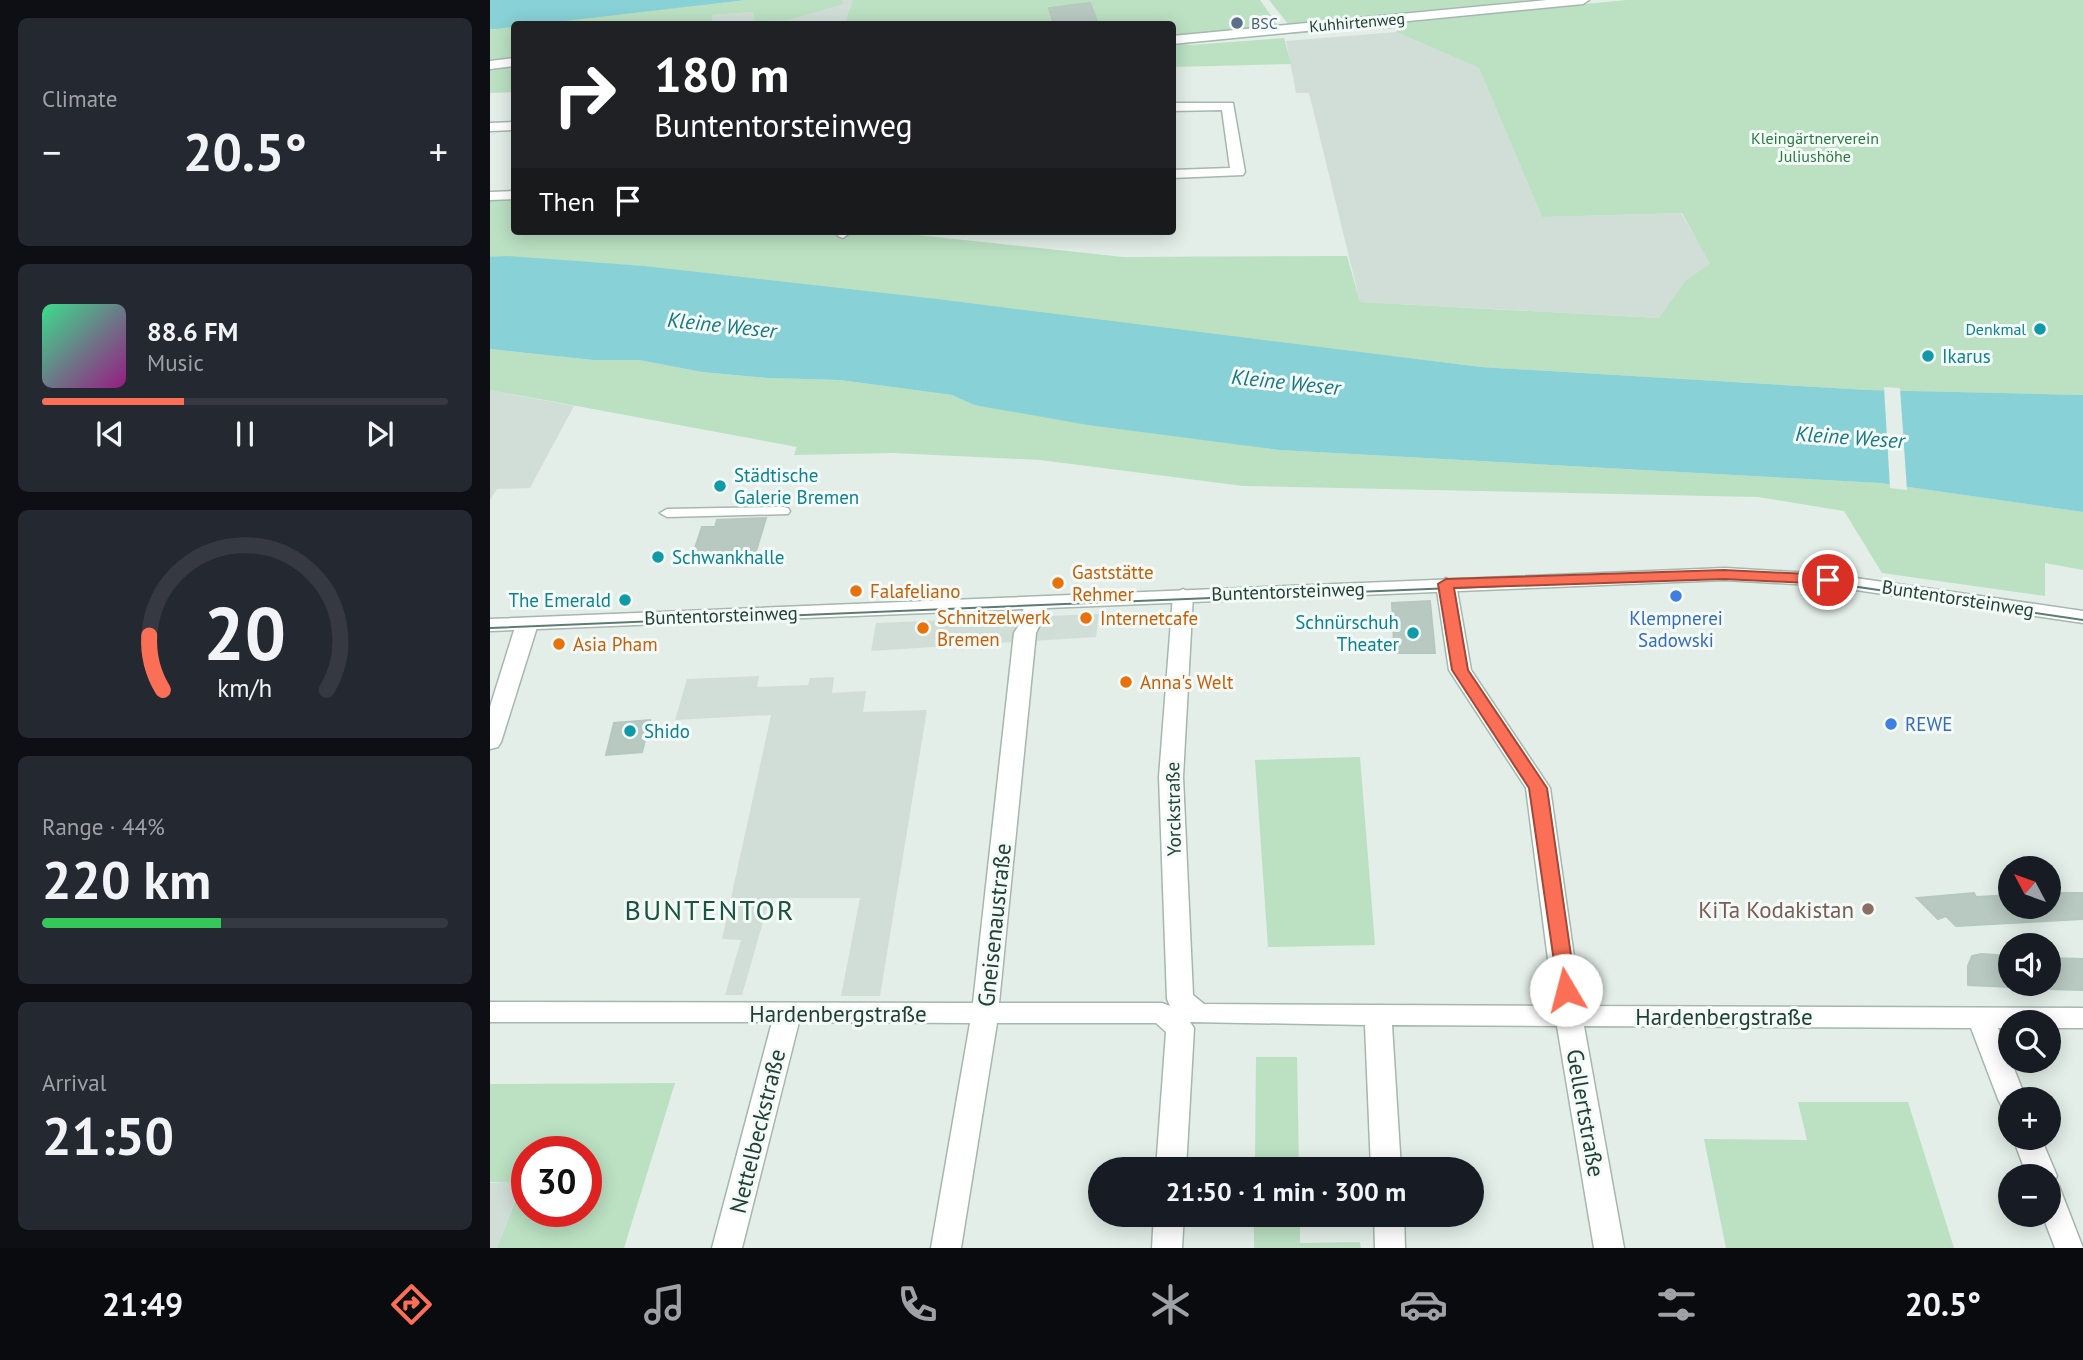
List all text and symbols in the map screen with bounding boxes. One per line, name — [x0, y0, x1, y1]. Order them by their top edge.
street label: Kuhhirtenweg — [1308, 8, 1406, 36]
place label: BSC — [1251, 13, 1278, 33]
marker: BSC — [1229, 15, 1245, 31]
text: 180 m — [654, 42, 789, 106]
icon: right — [539, 49, 630, 140]
text: Climate — [42, 84, 117, 113]
text: Buntentorsteinweg — [654, 104, 913, 146]
text: 20.5° — [183, 118, 307, 185]
text: − — [42, 127, 61, 176]
text: + — [429, 127, 448, 176]
park label: Kleingärtnerverein Juliushöhe — [1751, 128, 1879, 166]
icon: arrive — [609, 182, 647, 220]
text: Then — [539, 185, 595, 218]
water label: Kleine Weser — [666, 306, 780, 344]
text: 88.6 FM — [147, 315, 238, 348]
place label: Denkmal — [1965, 319, 2026, 339]
marker: Denkmal — [2032, 321, 2048, 337]
place label: Ikarus — [1942, 344, 1991, 368]
text: Music — [147, 348, 204, 377]
marker: Ikarus — [1920, 348, 1936, 364]
water label: Kleine Weser — [1230, 363, 1344, 401]
icon: previous — [91, 415, 129, 453]
icon: pause — [226, 415, 264, 453]
icon: next — [361, 415, 399, 453]
water label: Kleine Weser — [1794, 420, 1908, 454]
place label: Städtische Galerie Bremen — [734, 463, 859, 509]
marker: Städtische Galerie Bremen — [712, 478, 728, 494]
place label: Schwankhalle — [672, 545, 785, 569]
marker: Schwankhalle — [650, 549, 666, 565]
pin — [1798, 550, 1858, 610]
place label: Gaststätte Rehmer — [1072, 560, 1154, 606]
icon: arrive — [1809, 561, 1847, 599]
street label: Buntentorsteinweg — [1880, 574, 2036, 622]
marker: Gaststätte Rehmer — [1050, 575, 1066, 591]
street label: Buntentorsteinweg — [1211, 576, 1365, 606]
place label: Falafeliano — [870, 579, 960, 603]
marker: Falafeliano — [848, 583, 864, 599]
text: 20 — [204, 586, 286, 680]
place label: The Emerald — [508, 588, 611, 612]
marker: Klempnerei Sadowski — [1668, 588, 1684, 604]
marker: The Emerald — [617, 592, 633, 608]
street label: Buntentorsteinweg — [644, 600, 798, 630]
place label: Schnitzelwerk Bremen — [937, 605, 1050, 651]
place label: Internetcafe — [1100, 606, 1198, 630]
place label: Klempnerei Sadowski — [1629, 606, 1723, 652]
marker: Internetcafe — [1078, 610, 1094, 626]
place label: Schnürschuh Theater — [1295, 610, 1400, 656]
marker: Schnitzelwerk Bremen — [915, 620, 931, 636]
marker: Schnürschuh Theater — [1405, 625, 1421, 641]
place label: Asia Pham — [573, 632, 658, 656]
marker: Asia Pham — [551, 636, 567, 652]
place label: Anna's Welt — [1140, 670, 1234, 694]
text: km/h — [218, 672, 272, 704]
marker: Anna's Welt — [1118, 674, 1134, 690]
place label: REWE — [1905, 712, 1952, 736]
marker: REWE — [1883, 716, 1899, 732]
place label: Shido — [644, 719, 690, 743]
marker: Shido — [622, 723, 638, 739]
street label: Yorckstraße — [1160, 762, 1186, 856]
text: Range · 44% — [42, 812, 165, 841]
street label: Gneisenaustraße — [971, 842, 1017, 1008]
text: 220 km — [42, 846, 211, 913]
north arrow — [1998, 856, 2062, 919]
map controls — [1998, 856, 2061, 1227]
district label: BUNTENTOR — [625, 891, 795, 928]
place label: KiTa Kodakistan — [1698, 895, 1854, 924]
marker: KiTa Kodakistan — [1860, 901, 1876, 917]
button: sound — [1998, 933, 2061, 996]
position arrow — [1529, 953, 1603, 1027]
street label: Hardenbergstraße — [749, 999, 927, 1028]
street label: Hardenbergstraße — [1635, 1002, 1813, 1031]
button: search — [1998, 1010, 2061, 1073]
street label: Nettelbeckstraße — [723, 1046, 791, 1216]
street label: Gellertstraße — [1561, 1047, 1611, 1179]
text: Arrival — [42, 1068, 106, 1097]
button: + — [1998, 1087, 2061, 1150]
text: 21:50 — [42, 1102, 174, 1169]
speed limit sign: 30 — [511, 1136, 602, 1227]
button: − — [1998, 1164, 2061, 1227]
text: 21:50 · 1 min · 300 m — [1166, 1175, 1406, 1208]
icon: directions — [387, 1280, 436, 1329]
icon: music — [640, 1280, 689, 1329]
icon: phone — [893, 1280, 942, 1329]
icon: climate — [1146, 1280, 1195, 1329]
icon: car — [1399, 1280, 1448, 1329]
icon: filters — [1652, 1280, 1701, 1329]
text: 21:49 — [102, 1283, 183, 1325]
text: 20.5° — [1905, 1283, 1981, 1325]

